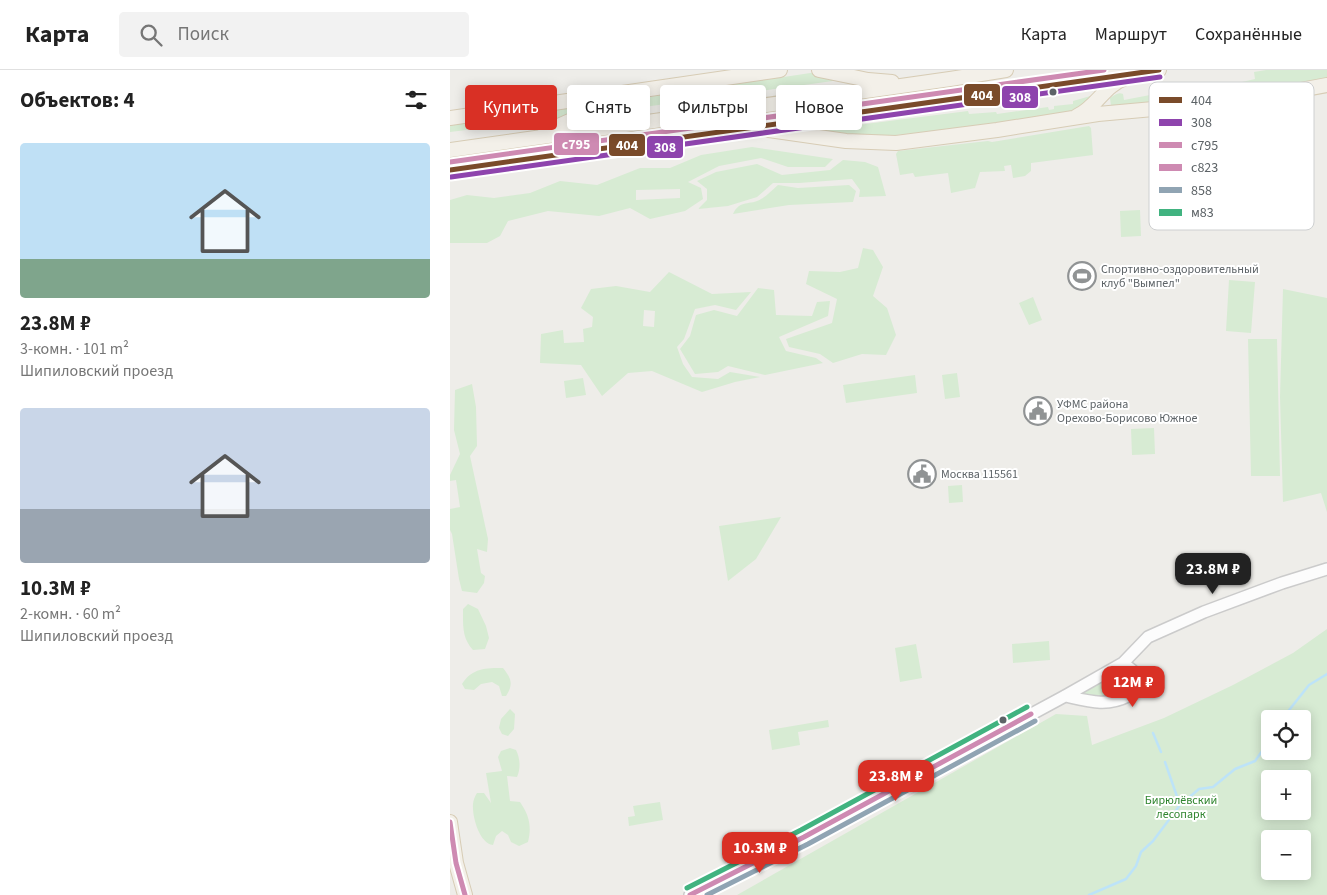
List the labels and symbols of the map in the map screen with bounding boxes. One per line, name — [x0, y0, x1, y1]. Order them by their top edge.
legend — [1149, 82, 1314, 230]
line badge: 404 — [963, 83, 1001, 107]
line badge: 308 — [1001, 85, 1039, 109]
text: 404 — [971, 86, 994, 106]
unlabelled marker — [1048, 87, 1058, 97]
text: 308 — [1009, 88, 1031, 108]
text: 404 — [1191, 91, 1212, 111]
text: 308 — [1191, 113, 1212, 133]
line badge: с795 — [553, 132, 600, 156]
line badge: 404 — [608, 133, 646, 157]
text: с795 — [562, 135, 590, 155]
line badge: 308 — [646, 135, 684, 159]
text: 404 — [616, 136, 639, 156]
text: с795 — [1191, 136, 1218, 156]
text: 308 — [654, 138, 676, 158]
text: с823 — [1191, 158, 1218, 178]
text: 858 — [1191, 181, 1212, 201]
text: м83 — [1191, 203, 1214, 223]
sports icon: Спортивно-оздоровительный клуб "Вымпел" — [1067, 261, 1097, 291]
place label: Спортивно-оздоровительный клуб "Вымпел" — [1101, 261, 1259, 292]
public building icon: УФМС района Орехово-Борисово Южное — [1023, 396, 1053, 426]
place label: УФМС района Орехово-Борисово Южное — [1057, 396, 1198, 427]
public building icon: Москва 115561 — [907, 459, 937, 489]
place label: Москва 115561 — [941, 466, 1018, 483]
pin: 23.8M ₽ — [1167, 552, 1259, 595]
pin: 12M ₽ — [1098, 666, 1168, 708]
unlabelled marker — [998, 715, 1008, 725]
pin: 23.8M ₽ — [850, 760, 942, 802]
park label: Бирюлёвский лесопарк — [1145, 792, 1217, 823]
pin: 10.3M ₽ — [714, 832, 806, 874]

